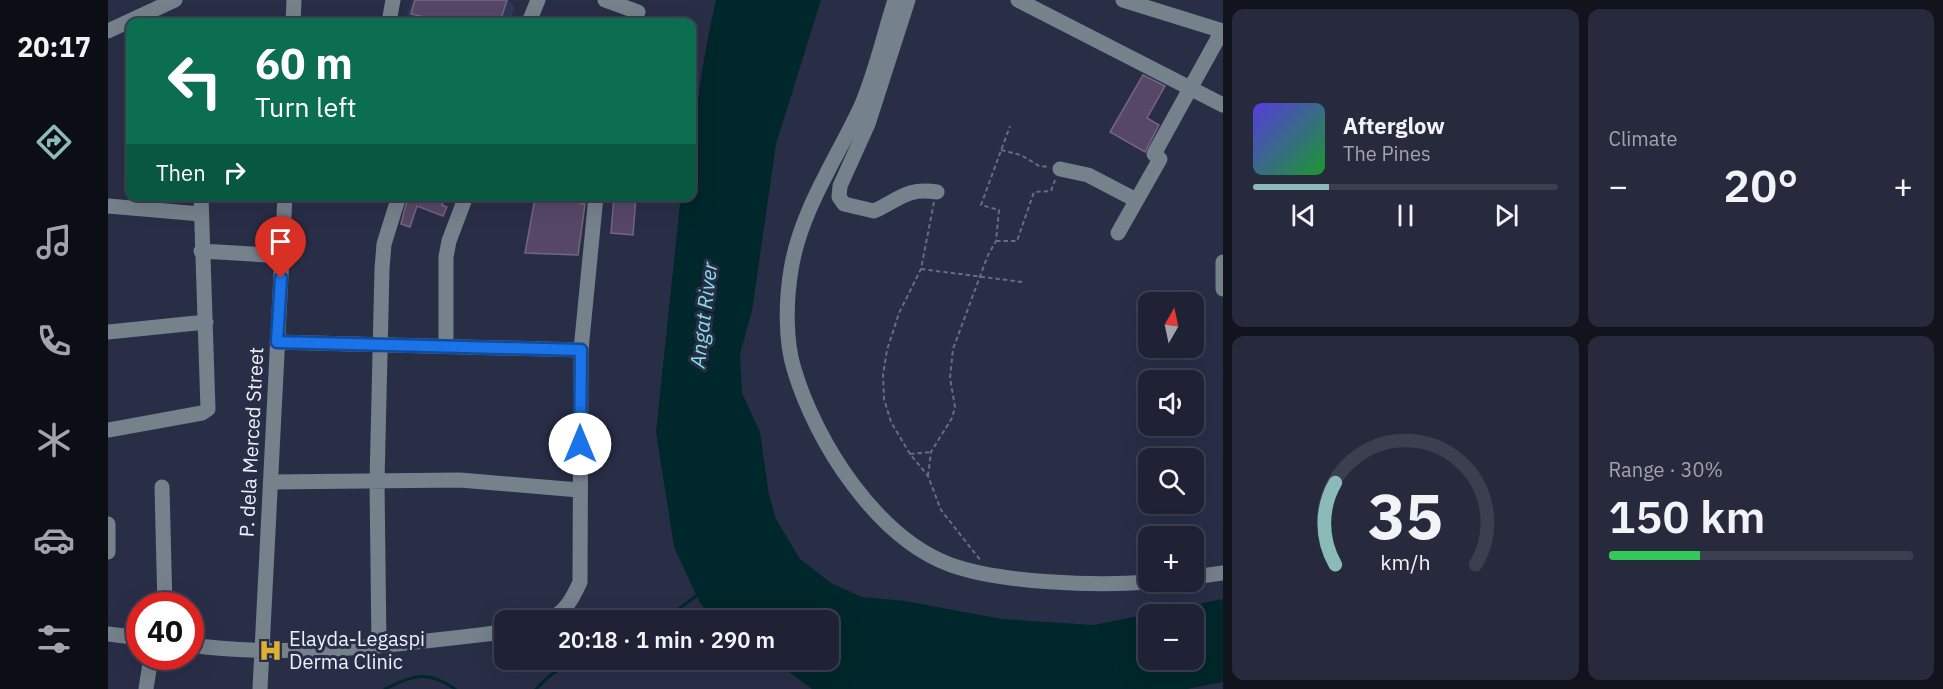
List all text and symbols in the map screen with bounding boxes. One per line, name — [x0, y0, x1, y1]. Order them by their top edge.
text: 20:17 — [17, 29, 91, 64]
text: 60 m — [255, 36, 353, 91]
icon: left — [156, 42, 234, 120]
text: Turn left — [255, 89, 356, 124]
text: Afterglow — [1343, 111, 1445, 140]
icon: directions — [33, 121, 75, 163]
text: Climate — [1609, 125, 1677, 152]
text: The Pines — [1343, 140, 1431, 167]
icon: right — [218, 156, 251, 189]
text: 20° — [1723, 156, 1798, 214]
text: Then — [156, 158, 206, 187]
text: − — [1609, 164, 1628, 207]
text: + — [1893, 164, 1913, 207]
icon: previous — [1287, 199, 1320, 232]
icon: pause — [1389, 199, 1422, 232]
icon: next — [1490, 199, 1523, 232]
pin — [255, 216, 306, 278]
icon: music — [33, 221, 75, 263]
icon: arrive — [264, 225, 297, 258]
water label: Angat River — [682, 259, 724, 371]
north arrow — [1138, 292, 1204, 358]
map controls — [1138, 292, 1204, 670]
icon: phone — [33, 320, 75, 362]
street label: P. dela Merced Street — [233, 346, 269, 538]
button: sound — [1138, 370, 1204, 436]
position arrow — [548, 412, 612, 476]
icon: climate — [33, 419, 75, 461]
button: search — [1138, 448, 1204, 514]
text: Range · 30% — [1609, 456, 1723, 483]
text: 35 — [1368, 475, 1443, 556]
text: 150 km — [1609, 487, 1765, 545]
icon: car — [33, 519, 75, 561]
button: + — [1138, 526, 1204, 592]
text: km/h — [1380, 548, 1430, 576]
speed limit sign: 40 — [126, 592, 204, 670]
button: − — [1138, 604, 1204, 670]
icon: filters — [33, 618, 75, 660]
place label: Elayda-Legaspi Derma Clinic — [289, 625, 425, 675]
text: 20:18 · 1 min · 290 m — [558, 625, 775, 654]
hospital icon: Elayda-Legaspi Derma Clinic — [258, 637, 284, 663]

